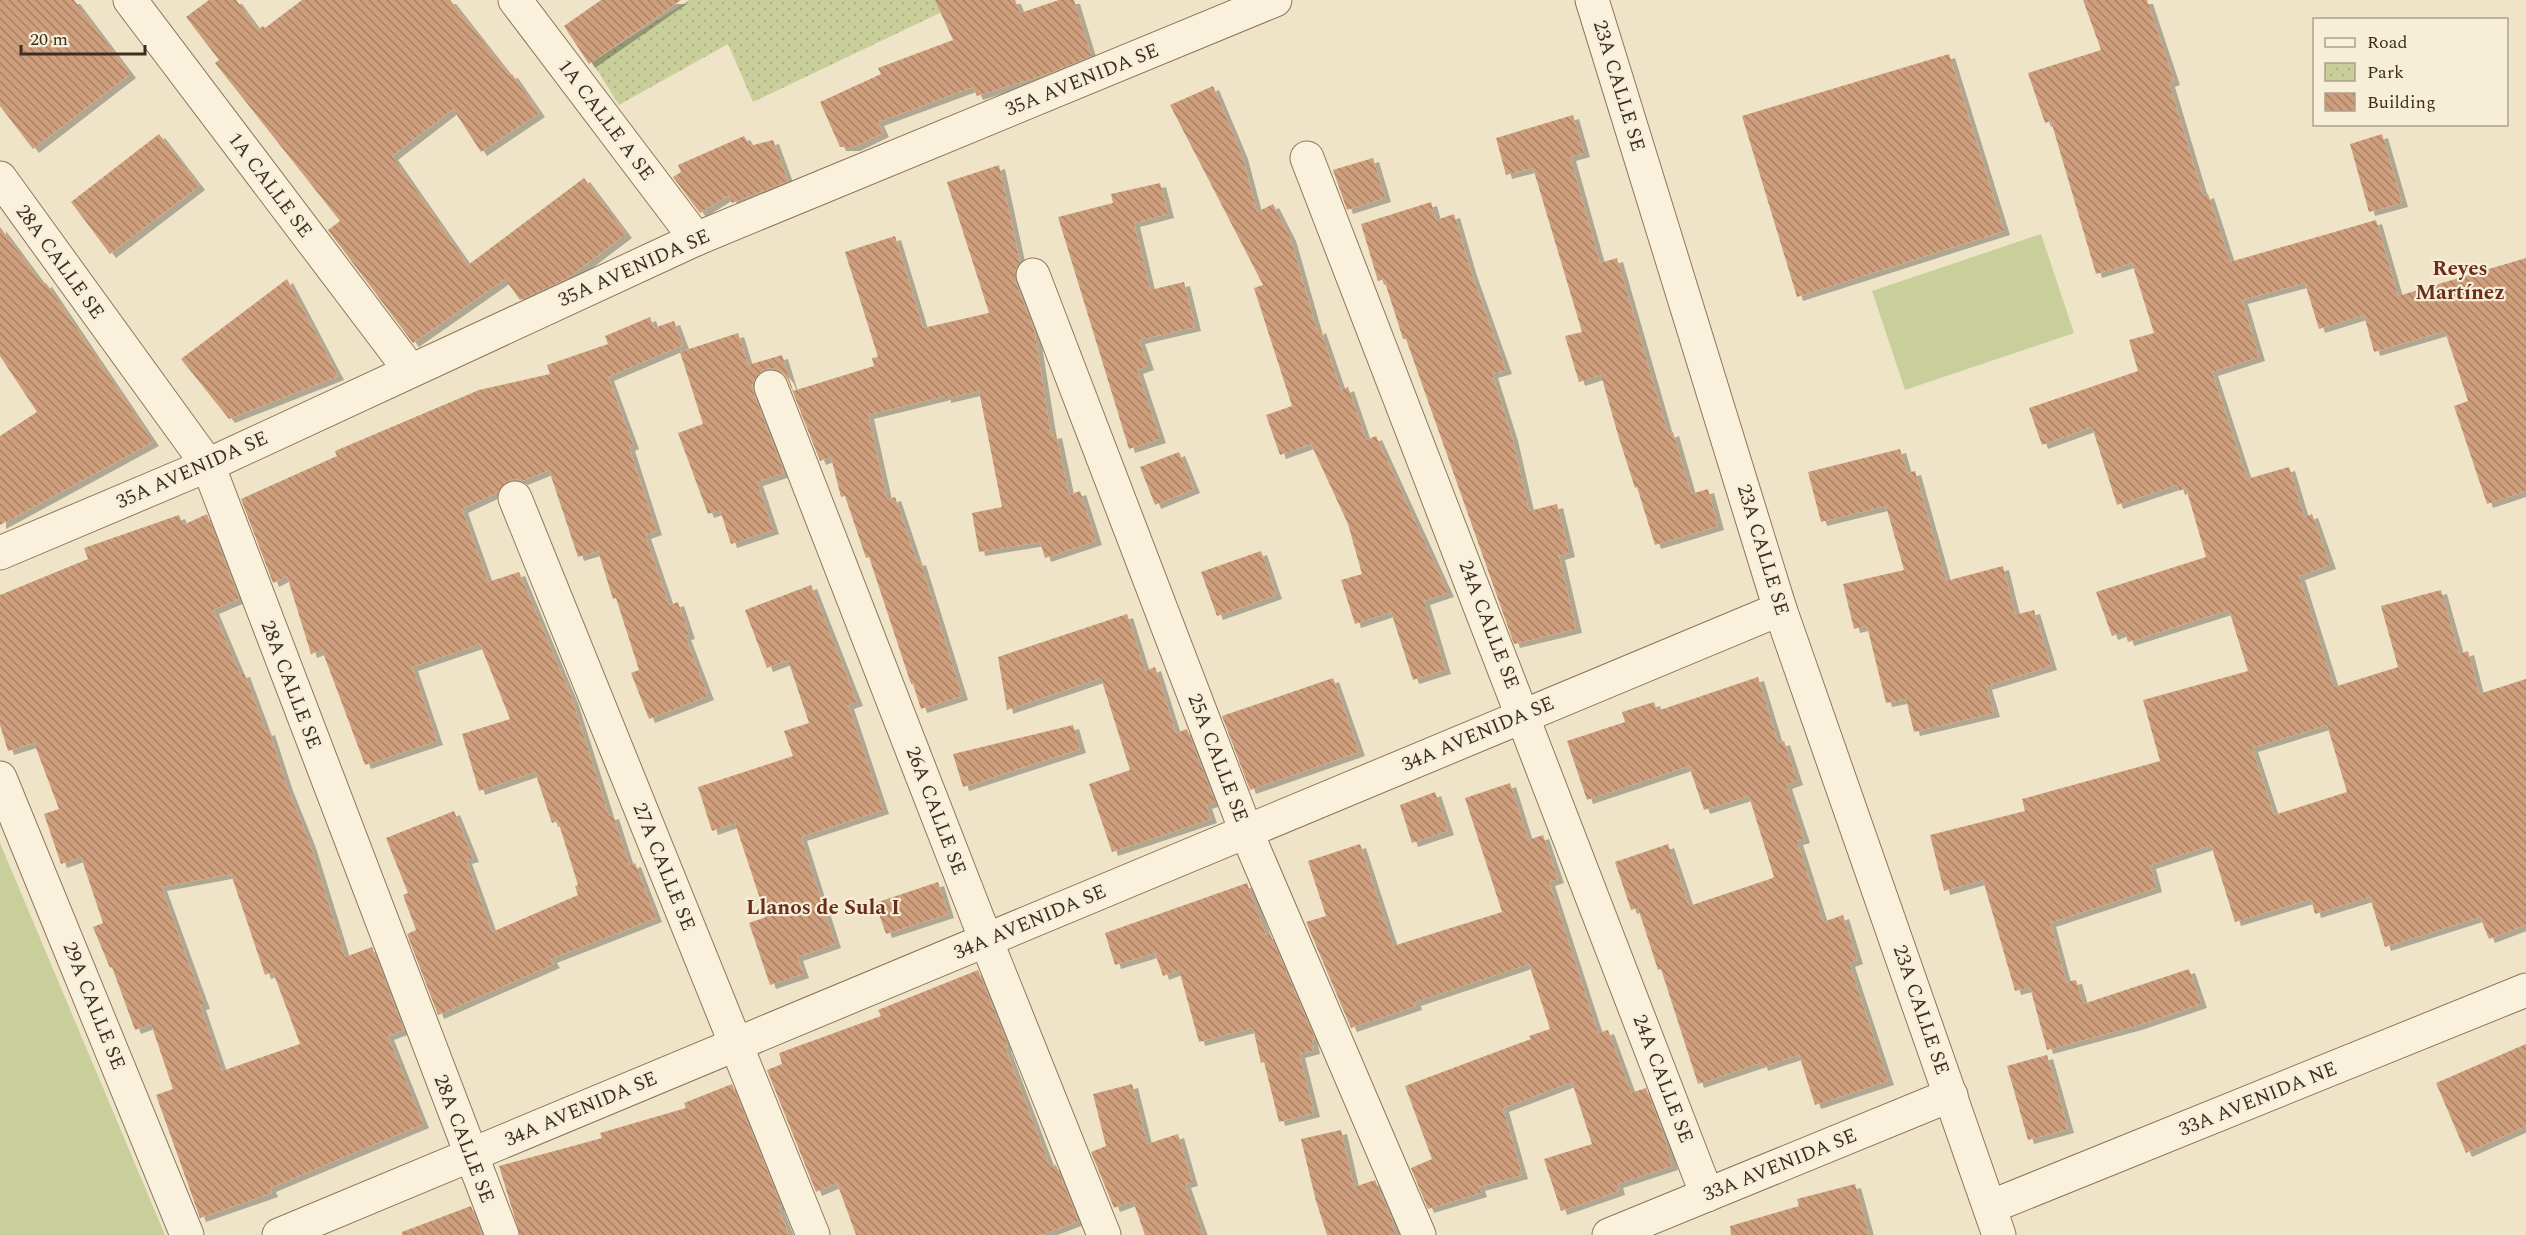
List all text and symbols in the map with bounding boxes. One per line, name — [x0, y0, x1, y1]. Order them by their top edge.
street label: 23A CALLE SE — [1585, 17, 1653, 155]
scale bar — [21, 18, 146, 56]
legend — [2313, 18, 2508, 126]
text: 20 m — [30, 26, 68, 53]
text: Road — [2367, 29, 2408, 56]
street label: 35A AVENIDA SE — [1001, 35, 1163, 125]
street label: 1A CALLE A SE — [550, 53, 662, 187]
text: Park — [2367, 59, 2404, 86]
text: Building — [2367, 89, 2436, 116]
street label: 1A CALLE SE — [220, 126, 320, 244]
street label: 28A CALLE SE — [8, 198, 112, 326]
street label: 35A AVENIDA SE — [553, 221, 715, 315]
district label: Reyes Martínez — [2415, 253, 2505, 309]
street label: 35A AVENIDA SE — [111, 423, 273, 517]
street label: 23A CALLE SE — [1729, 481, 1797, 619]
street label: 24A CALLE SE — [1451, 556, 1527, 694]
street label: 28A CALLE SE — [253, 616, 329, 754]
street label: 34A AVENIDA SE — [1397, 688, 1559, 780]
street label: 25A CALLE SE — [1180, 689, 1256, 827]
street label: 26A CALLE SE — [898, 742, 974, 880]
street label: 27A CALLE SE — [625, 798, 703, 936]
street label: 34A AVENIDA SE — [949, 876, 1111, 968]
district label: Llanos de Sula I — [746, 892, 900, 924]
street label: 29A CALLE SE — [55, 937, 133, 1075]
street label: 23A CALLE SE — [1885, 941, 1957, 1079]
street label: 24A CALLE SE — [1625, 1010, 1701, 1148]
street label: 33A AVENIDA NE — [2174, 1054, 2342, 1144]
street label: 34A AVENIDA SE — [500, 1063, 662, 1155]
street label: 28A CALLE SE — [426, 1070, 502, 1208]
street label: 33A AVENIDA SE — [1699, 1120, 1861, 1210]

